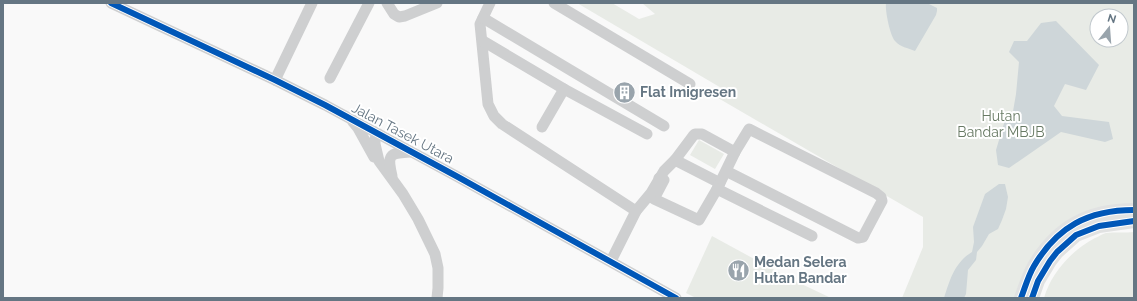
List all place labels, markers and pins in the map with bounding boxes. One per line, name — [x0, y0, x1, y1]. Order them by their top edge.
building icon: Flat Imigresen — [611, 79, 637, 105]
place label: Flat Imigresen — [640, 84, 736, 100]
place label: Medan Selera Hutan Bandar — [754, 254, 847, 286]
restaurant icon: Medan Selera Hutan Bandar — [726, 257, 752, 283]

